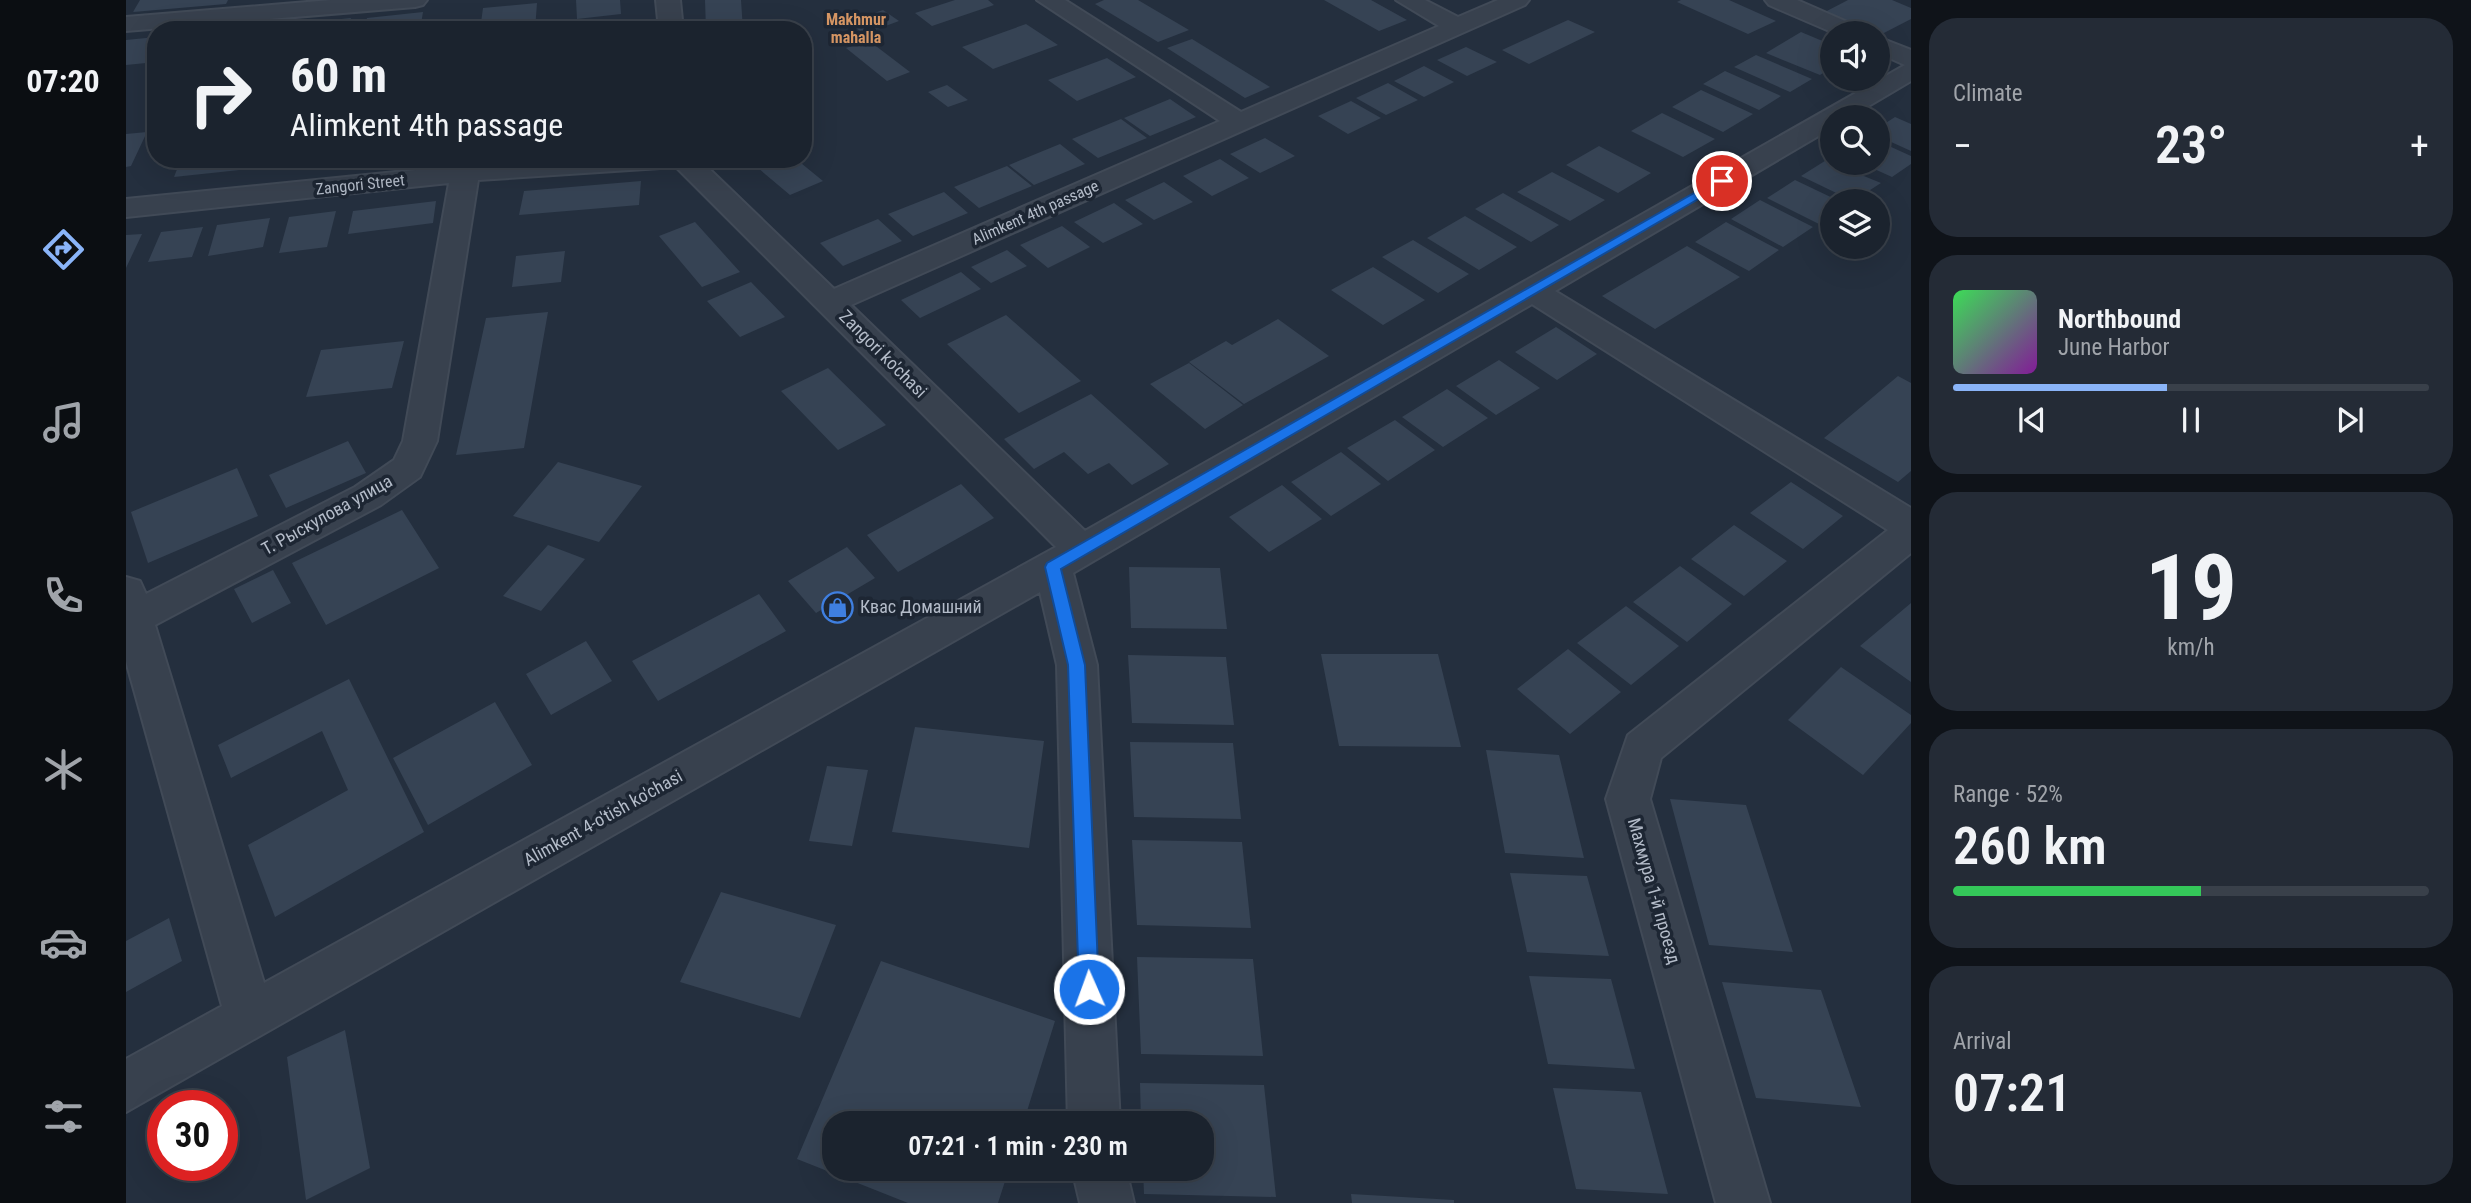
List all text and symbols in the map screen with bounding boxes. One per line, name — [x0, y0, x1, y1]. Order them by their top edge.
district label: Makhmur mahalla — [826, 10, 886, 47]
map controls — [1820, 21, 1890, 259]
button: sound — [1820, 21, 1890, 91]
text: 60 m — [290, 47, 387, 104]
icon: right — [175, 49, 266, 140]
text: 07:20 — [26, 62, 100, 100]
text: Climate — [1953, 80, 2023, 107]
button: search — [1820, 105, 1890, 175]
text: Alimkent 4th passage — [290, 106, 563, 144]
text: 23° — [2155, 115, 2227, 176]
text: − — [1953, 124, 1972, 168]
text: + — [2410, 124, 2429, 168]
pin — [1692, 151, 1752, 211]
icon: arrive — [1703, 162, 1741, 200]
street label: Zangori Street — [315, 170, 406, 199]
street label: Alimkent 4th passage — [969, 176, 1101, 249]
button: layers — [1820, 189, 1890, 259]
icon: directions — [39, 225, 88, 274]
text: Northbound — [2058, 304, 2181, 334]
street label: Zangori ko'chasi — [835, 306, 931, 402]
text: June Harbor — [2058, 334, 2170, 361]
icon: music — [39, 398, 88, 447]
icon: previous — [2013, 401, 2051, 439]
icon: pause — [2172, 401, 2210, 439]
icon: next — [2331, 401, 2369, 439]
street label: Т. Рыскулова улица — [258, 470, 396, 559]
text: 19 — [2145, 535, 2237, 641]
icon: phone — [39, 571, 88, 620]
shop icon: Квас Домашний — [820, 590, 854, 624]
place label: Квас Домашний — [860, 596, 982, 617]
text: km/h — [2167, 634, 2215, 661]
icon: climate — [39, 745, 88, 794]
street label: Alimkent 4-o'tish ko'chasi — [520, 765, 686, 870]
text: Range · 52% — [1953, 781, 2063, 808]
street label: Махмура 1-й проезд — [1624, 816, 1685, 967]
text: 260 km — [1953, 816, 2107, 877]
icon: car — [39, 918, 88, 967]
position arrow — [1052, 952, 1126, 1026]
text: Arrival — [1953, 1028, 2012, 1055]
text: 07:21 — [1953, 1063, 2071, 1124]
speed limit sign: 30 — [147, 1090, 238, 1181]
icon: filters — [39, 1092, 88, 1141]
text: 07:21 · 1 min · 230 m — [908, 1131, 1128, 1161]

